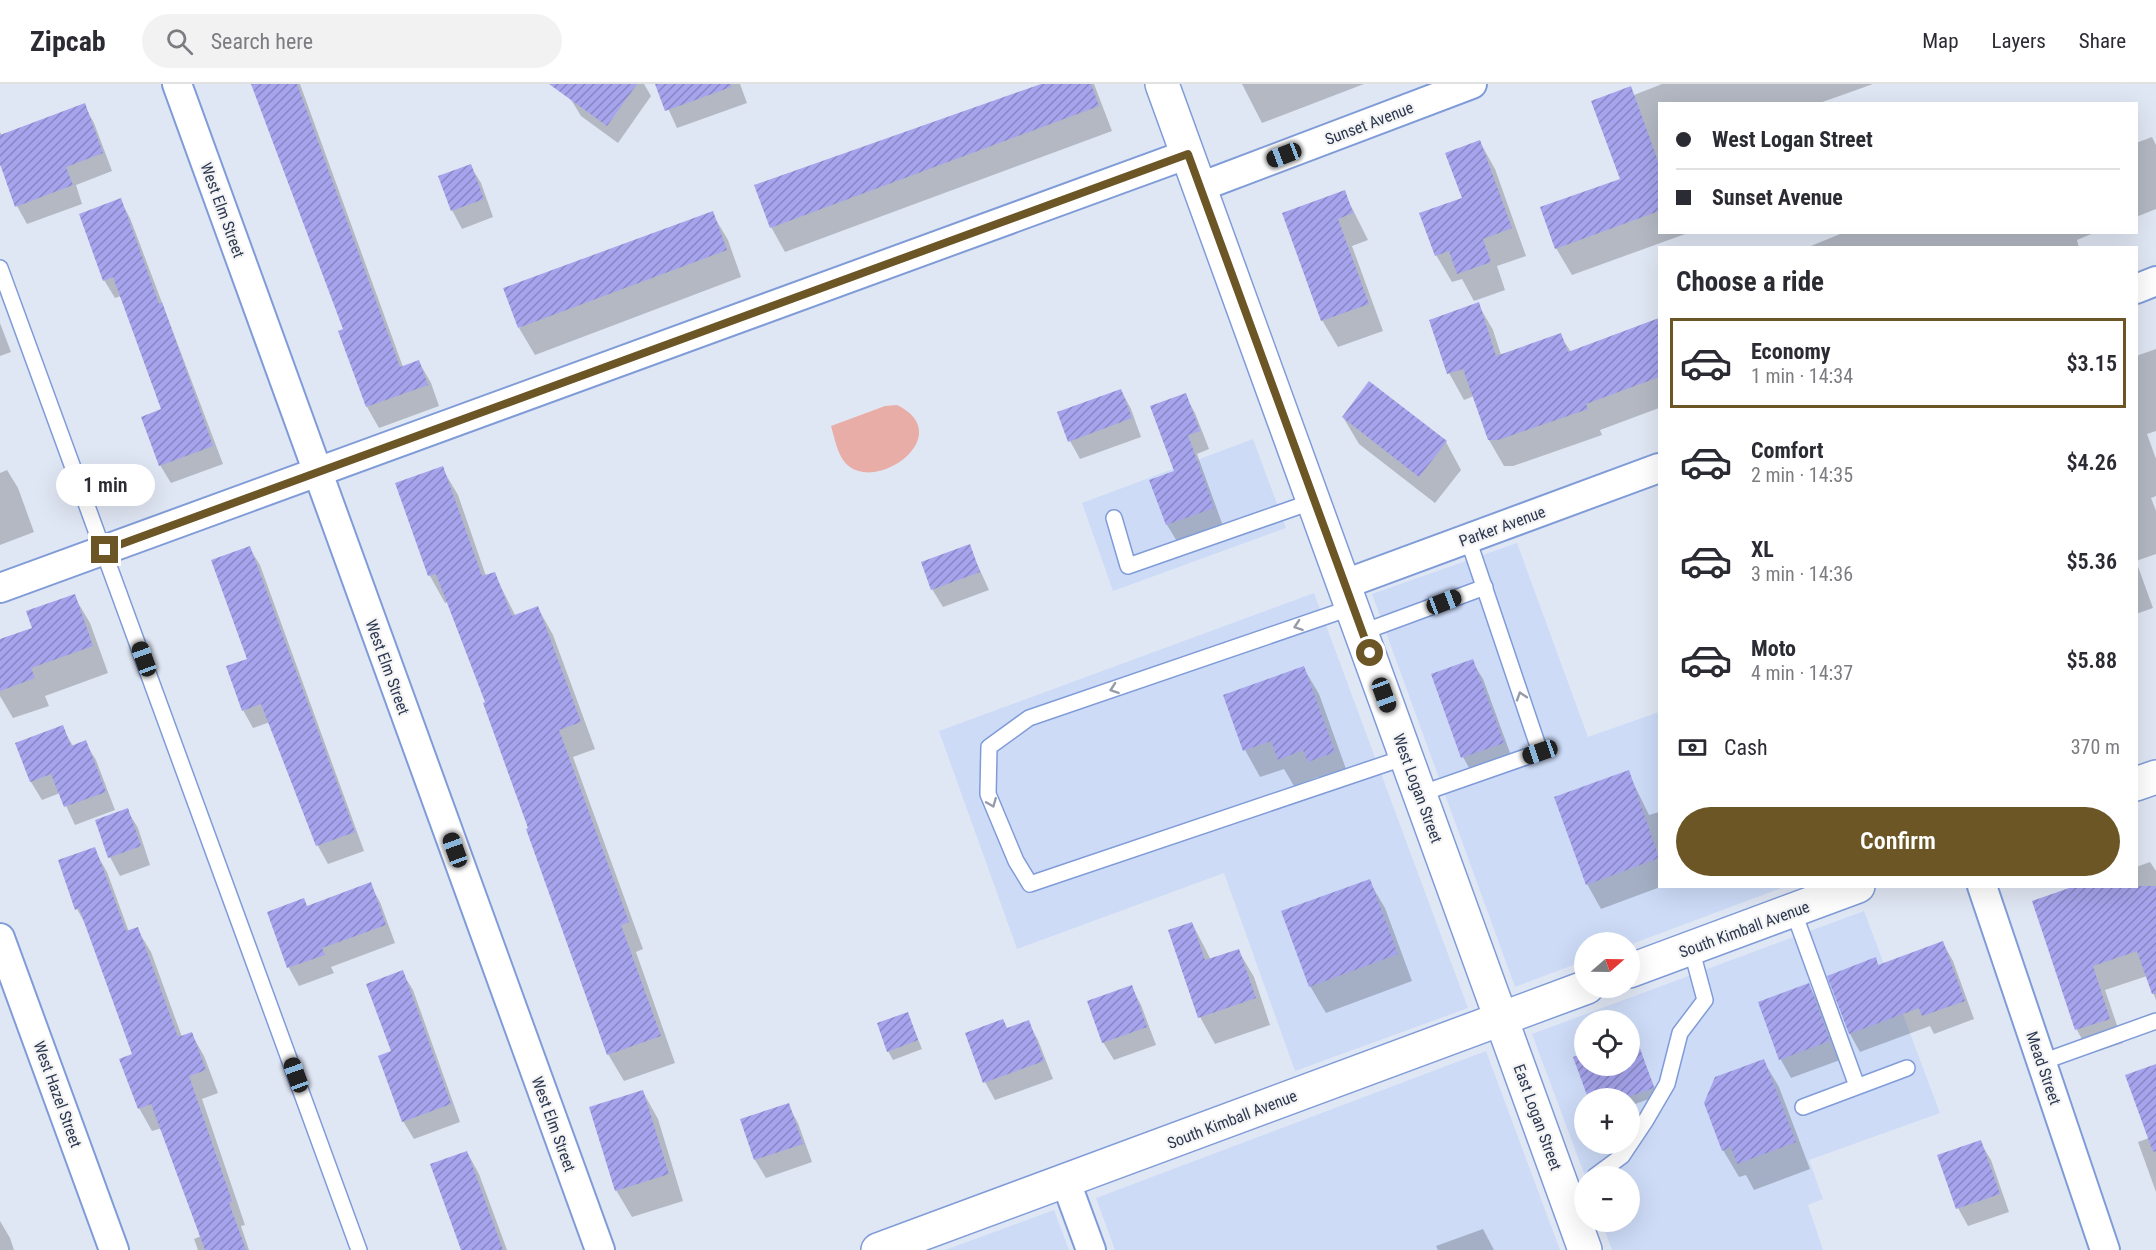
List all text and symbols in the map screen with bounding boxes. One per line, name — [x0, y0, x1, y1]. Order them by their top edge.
search box — [142, 14, 562, 68]
text: Zipcab — [30, 25, 106, 58]
icon: search — [163, 25, 196, 58]
text: Search here — [211, 29, 313, 54]
text: Map — [1922, 29, 1959, 53]
text: Layers — [1992, 29, 2046, 53]
text: Share — [2079, 29, 2126, 53]
street label: Sunset Avenue — [1322, 98, 1416, 149]
text: West Logan Street — [1712, 127, 1873, 152]
car — [1264, 140, 1304, 170]
street label: West Elm Street — [197, 160, 249, 261]
text: Sunset Avenue — [1712, 185, 1843, 210]
text: Choose a ride — [1676, 266, 1824, 298]
icon: car — [1679, 336, 1733, 390]
text: Economy — [1751, 339, 1831, 364]
text: $3.15 — [2066, 351, 2117, 376]
text: 1 min · 14:34 — [1751, 364, 1853, 388]
icon: car — [1679, 435, 1733, 489]
text: Comfort — [1751, 438, 1824, 463]
text: $4.26 — [2066, 450, 2117, 475]
callout: 1 min — [56, 463, 154, 505]
text: 2 min · 14:35 — [1751, 463, 1853, 487]
text: 1 min — [83, 473, 128, 497]
street label: Parker Avenue — [1456, 502, 1548, 551]
icon: car — [1679, 534, 1733, 588]
route end — [91, 536, 118, 563]
text: XL — [1751, 537, 1774, 562]
text: $5.36 — [2066, 549, 2117, 574]
text: 3 min · 14:36 — [1751, 562, 1853, 586]
car — [1424, 587, 1464, 617]
street label: West Elm Street — [362, 617, 414, 718]
one-way arrow — [1293, 619, 1304, 632]
icon: car — [1679, 633, 1733, 687]
text: Moto — [1751, 636, 1796, 661]
car — [129, 639, 159, 679]
route start — [1356, 639, 1383, 666]
text: $5.88 — [2066, 648, 2117, 673]
text: 4 min · 14:37 — [1751, 661, 1853, 685]
car — [1369, 675, 1399, 715]
one-way arrow — [1109, 682, 1120, 694]
one-way arrow — [1516, 691, 1529, 702]
street label: West Logan Street — [1389, 731, 1446, 846]
icon: cash — [1676, 731, 1709, 764]
text: Cash — [1724, 735, 1768, 760]
text: 370 m — [2071, 735, 2120, 759]
car — [1520, 738, 1560, 766]
one-way arrow — [985, 796, 997, 807]
button: Confirm — [1676, 807, 2120, 876]
car — [440, 830, 470, 870]
street label: South Kimball Avenue — [1676, 897, 1812, 962]
north arrow — [1574, 932, 1640, 998]
map controls — [1574, 932, 1640, 1232]
button: locate — [1574, 1010, 1640, 1076]
street label: Mead Street — [2022, 1029, 2065, 1108]
street label: West Hazel Street — [29, 1038, 86, 1150]
car — [281, 1055, 311, 1095]
street label: East Logan Street — [1510, 1062, 1566, 1173]
street label: West Elm Street — [528, 1074, 580, 1175]
street label: South Kimball Avenue — [1165, 1086, 1300, 1153]
button: + — [1574, 1088, 1640, 1154]
button: − — [1574, 1166, 1640, 1232]

